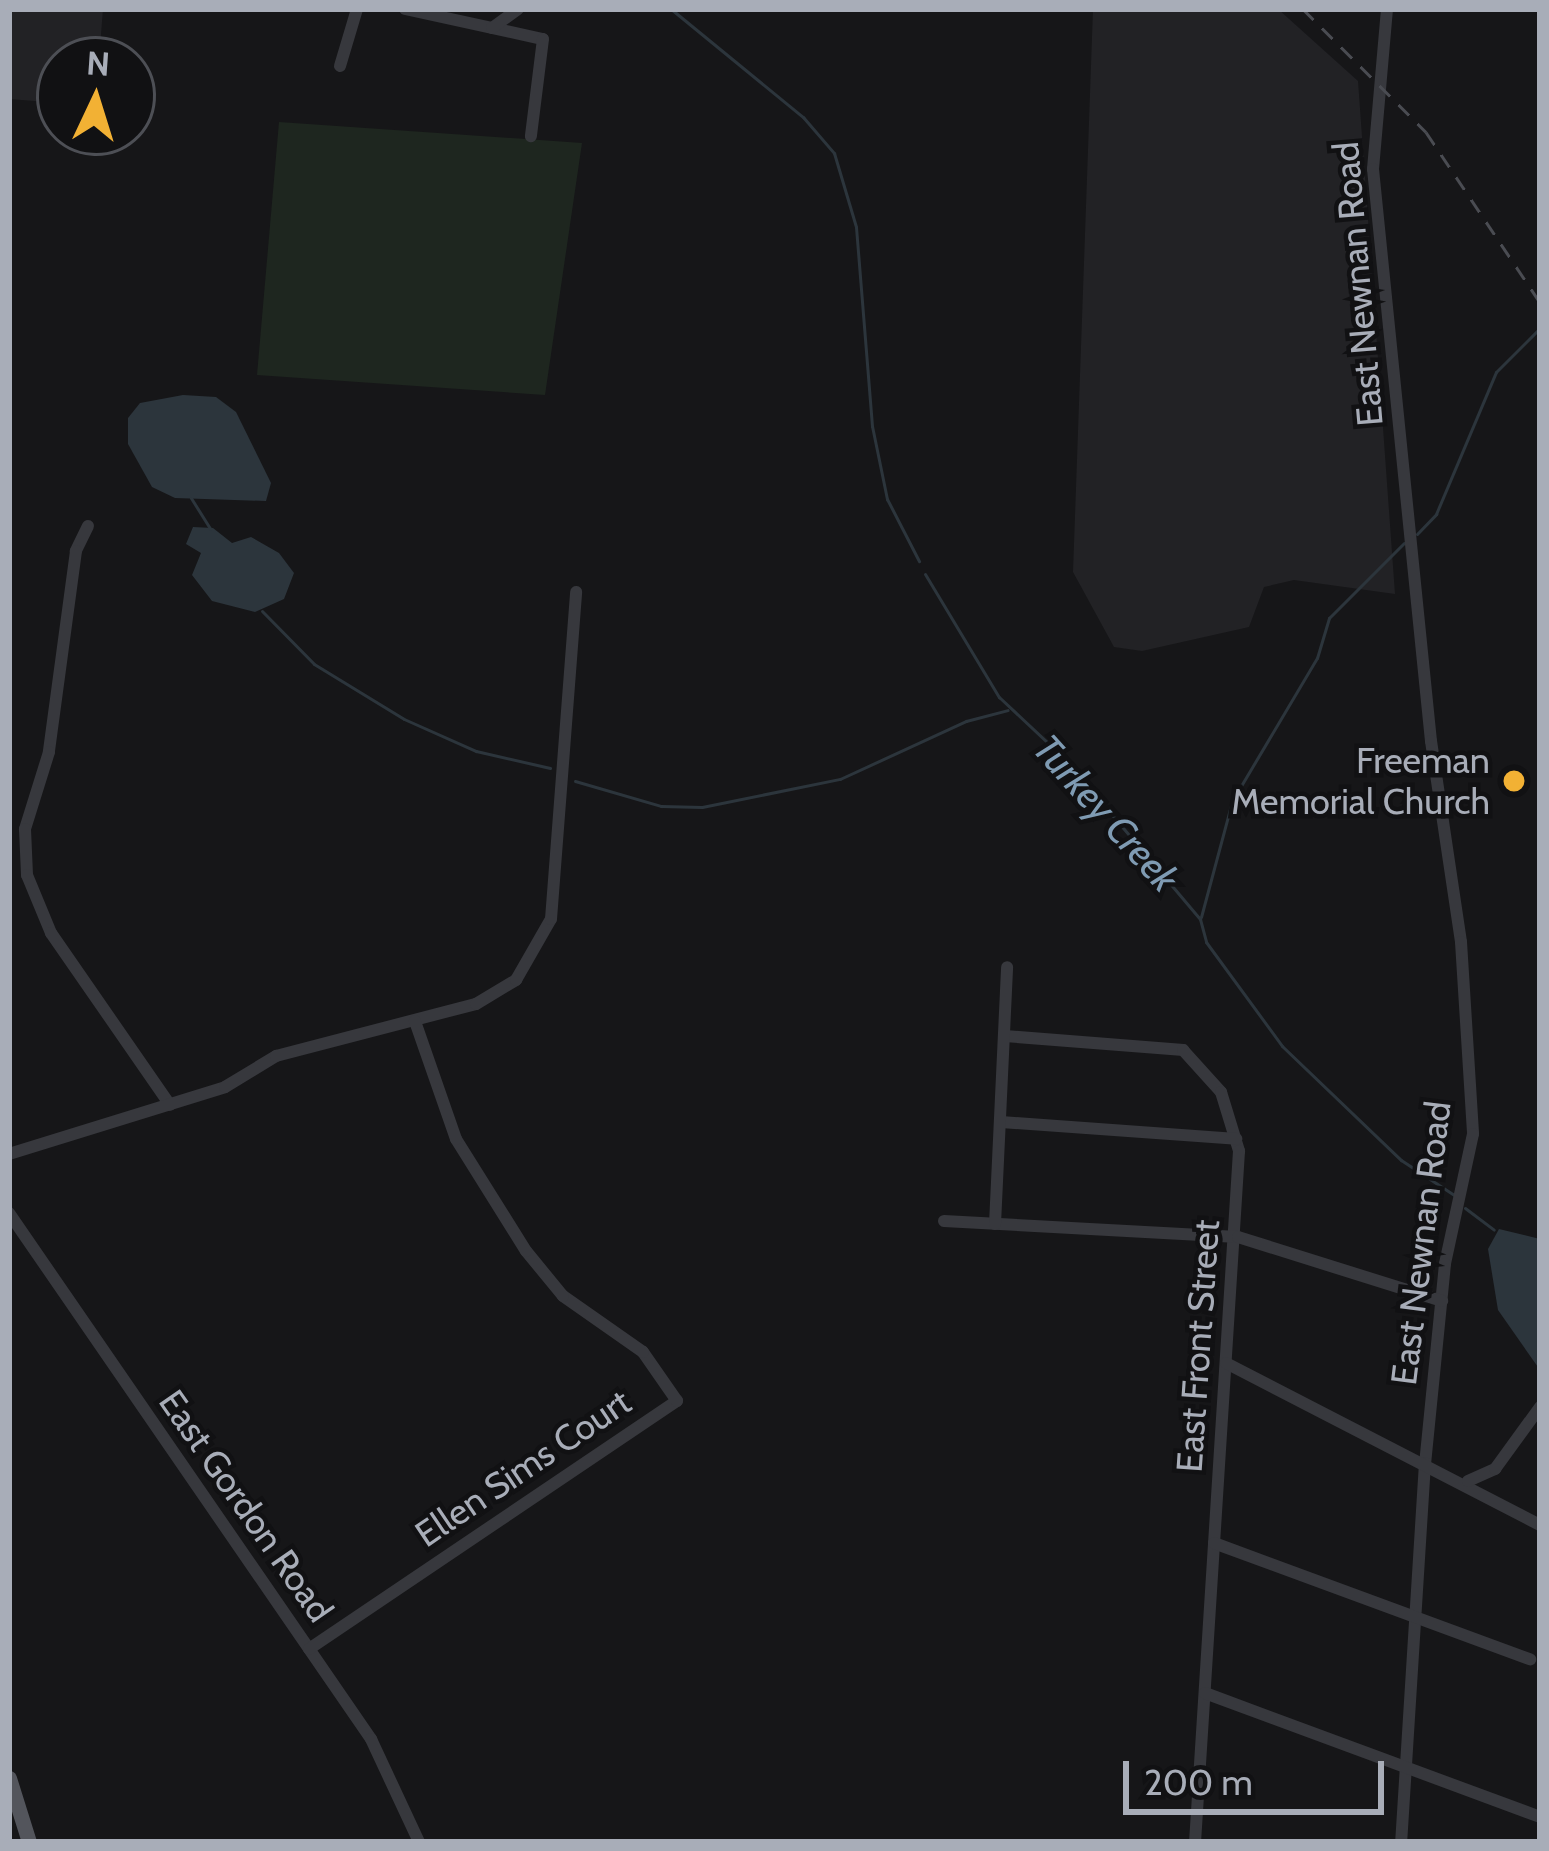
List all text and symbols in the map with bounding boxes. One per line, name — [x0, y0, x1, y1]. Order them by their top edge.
north arrow — [36, 36, 156, 156]
text: N — [85, 42, 111, 84]
street label: East Newnan Road — [1324, 140, 1392, 428]
water label: Turkey Creek — [1024, 725, 1188, 901]
place label: Freeman Memorial Church — [1231, 738, 1490, 823]
marker: Freeman Memorial Church — [1501, 768, 1527, 794]
street label: East Newnan Road — [1382, 1099, 1460, 1387]
street label: East Front Street — [1168, 1218, 1228, 1474]
street label: Ellen Sims Court — [407, 1380, 639, 1556]
street label: East Gordon Road — [150, 1382, 342, 1630]
scale bar — [1129, 1737, 1390, 1811]
text: 200 m — [1144, 1760, 1253, 1804]

